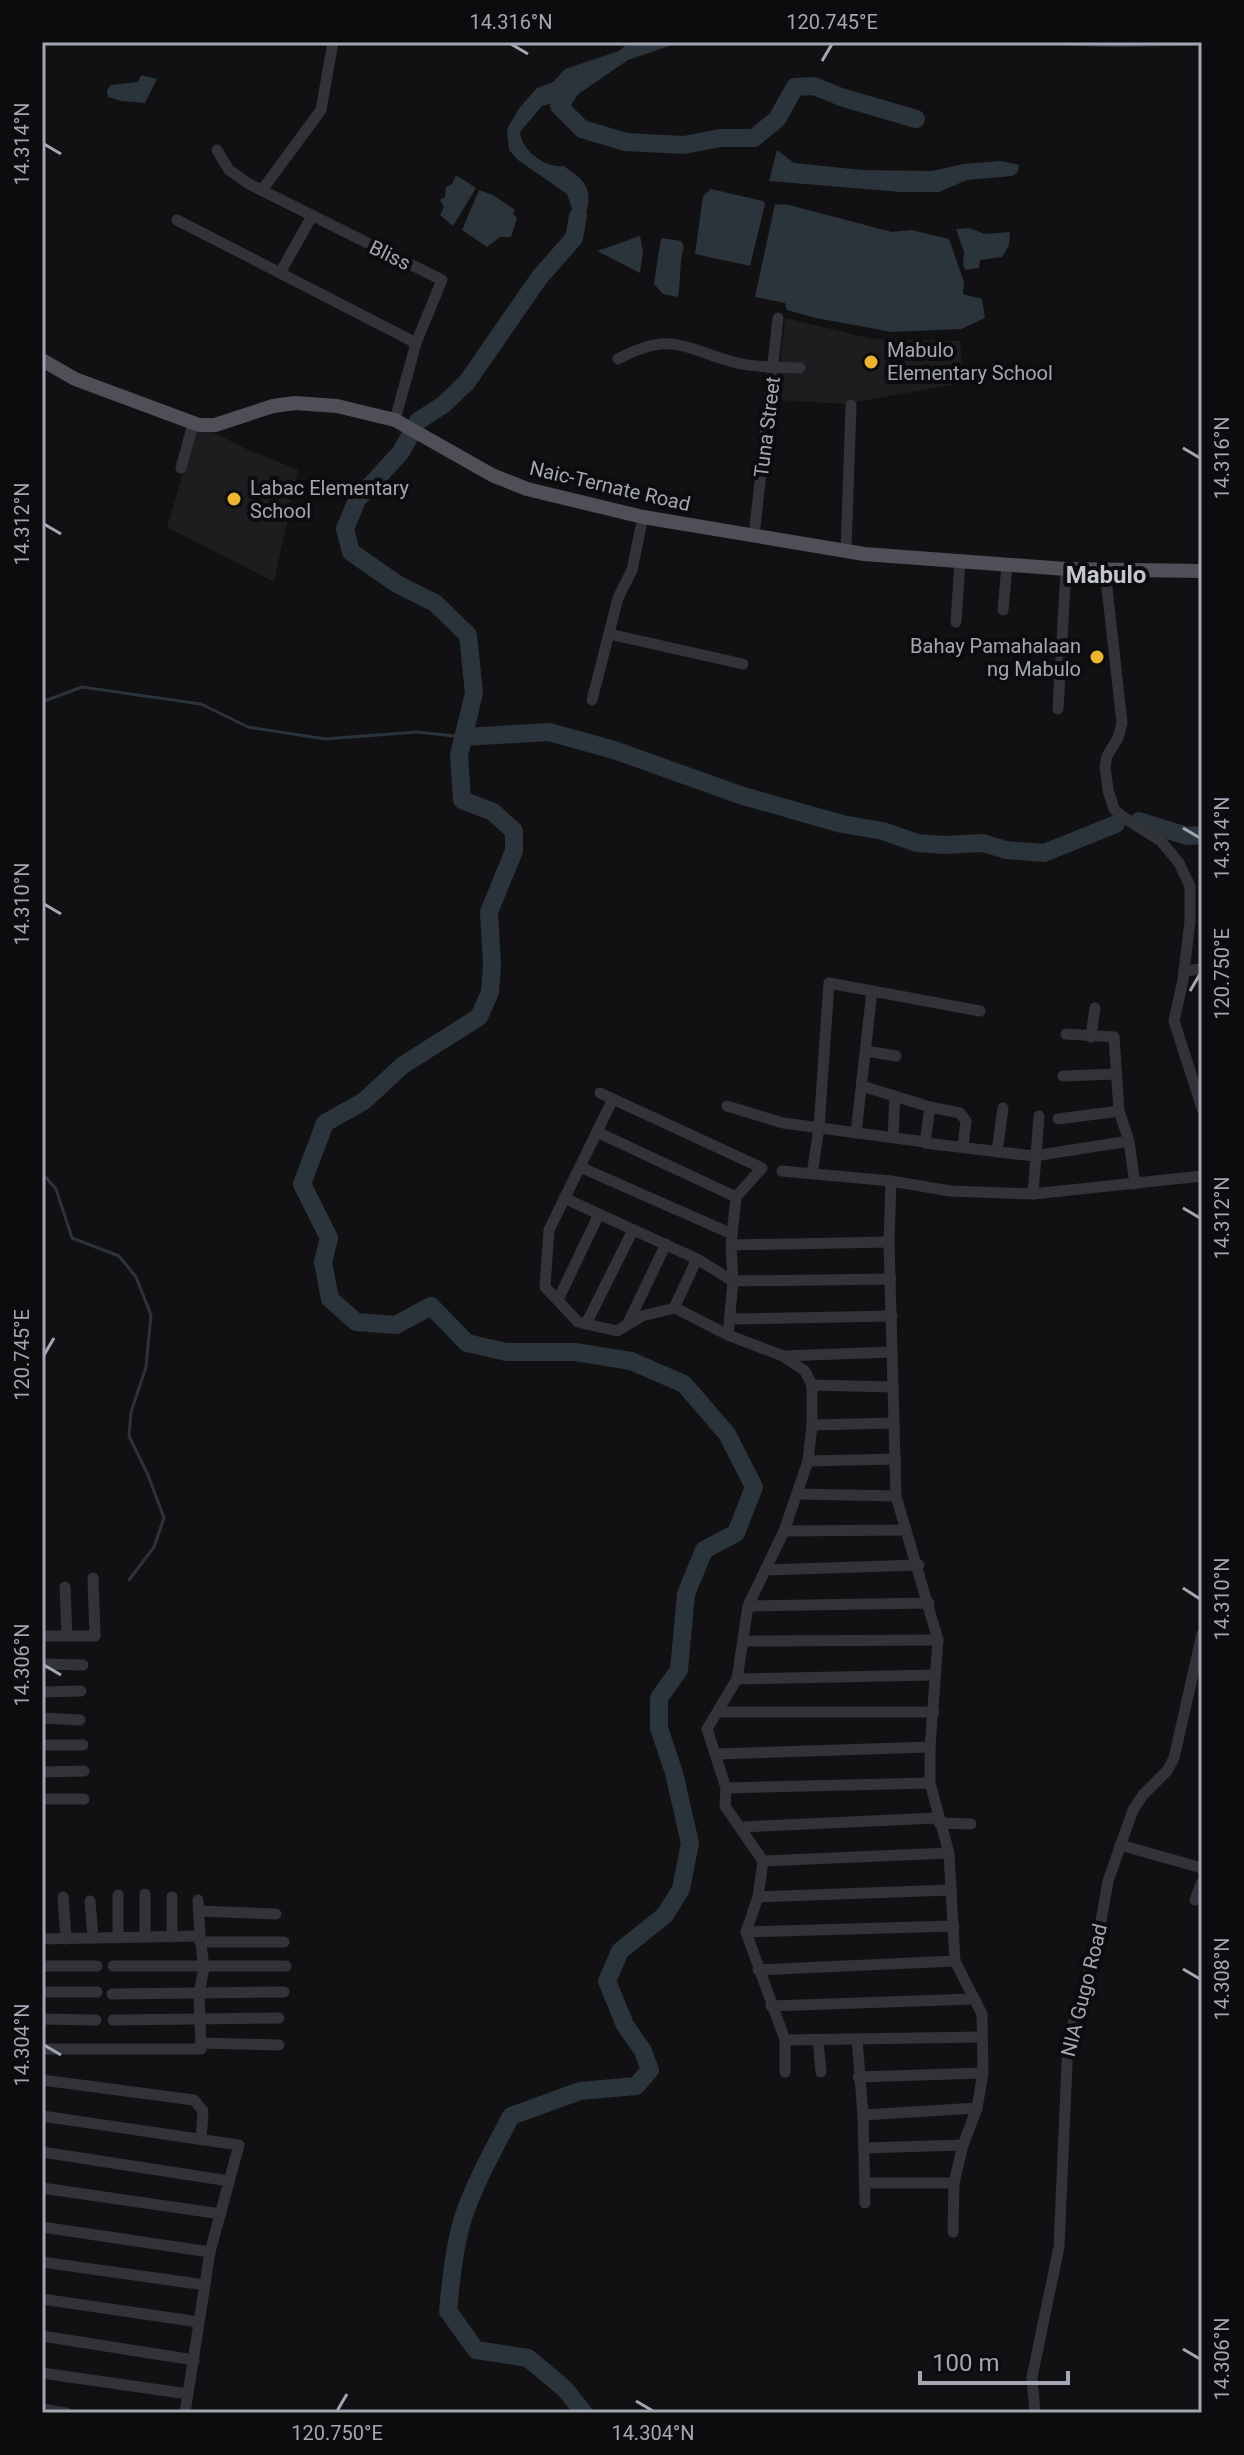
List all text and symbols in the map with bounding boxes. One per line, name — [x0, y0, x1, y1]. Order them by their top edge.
text: 14.316°N — [469, 10, 553, 34]
text: 120.745°E — [786, 10, 878, 34]
text: 14.314°N — [10, 102, 34, 186]
street label: Bliss — [365, 235, 415, 275]
place label: Mabulo Elementary School — [887, 338, 1053, 385]
marker: Mabulo Elementary School — [862, 353, 880, 371]
street label: Tuna Street — [749, 375, 785, 479]
text: 14.316°N — [1210, 416, 1234, 500]
street label: Naic-Ternate Road — [527, 456, 693, 516]
place label: Labac Elementary School — [250, 476, 410, 523]
text: 14.312°N — [10, 482, 34, 566]
marker: Labac Elementary School — [225, 490, 243, 508]
district label: Mabulo — [1066, 561, 1146, 589]
place label: Bahay Pamahalaan ng Mabulo — [910, 634, 1081, 681]
marker: Bahay Pamahalaan ng Mabulo — [1088, 648, 1106, 666]
text: 14.314°N — [1210, 796, 1234, 880]
text: 14.310°N — [10, 862, 34, 946]
text: 120.750°E — [1210, 928, 1234, 1020]
text: 14.312°N — [1210, 1176, 1234, 1260]
text: 120.745°E — [10, 1309, 34, 1401]
text: 14.310°N — [1210, 1557, 1234, 1641]
text: 14.306°N — [10, 1623, 34, 1707]
street label: NIA Gugo Road — [1056, 1921, 1112, 2059]
text: 14.308°N — [1210, 1937, 1234, 2021]
text: 14.304°N — [10, 2003, 34, 2087]
text: 14.306°N — [1210, 2317, 1234, 2401]
scale bar — [920, 2335, 1068, 2385]
text: 100 m — [932, 2349, 999, 2377]
text: 120.750°E — [291, 2421, 383, 2445]
text: 14.304°N — [611, 2421, 695, 2445]

